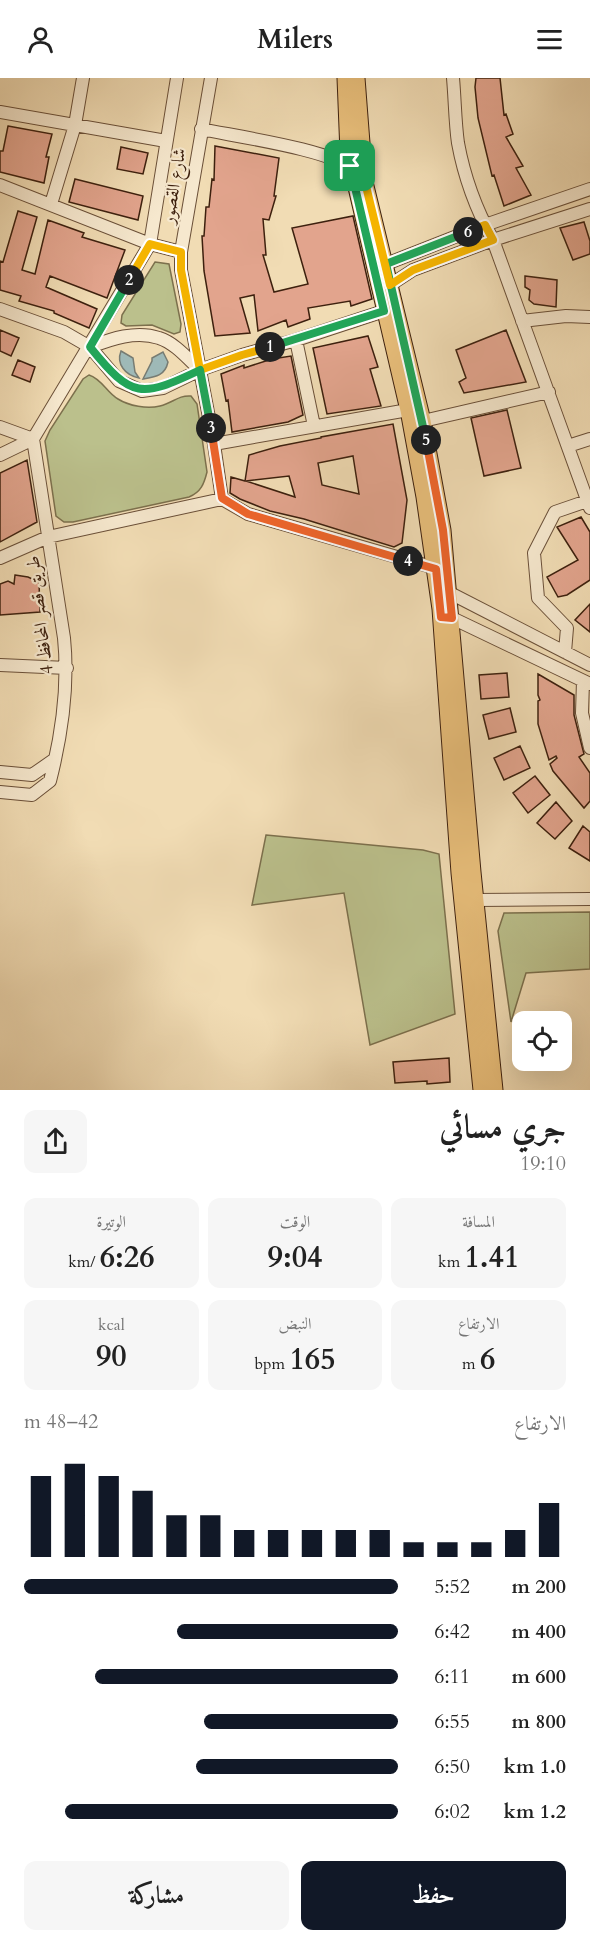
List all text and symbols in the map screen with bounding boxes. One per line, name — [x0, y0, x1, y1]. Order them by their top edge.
text: Milers — [257, 21, 333, 58]
icon: person — [24, 23, 57, 56]
icon: menu — [533, 23, 566, 56]
pin — [324, 140, 375, 191]
street label: شارع القصور — [155, 146, 194, 228]
icon: arrive — [333, 149, 366, 182]
pin: 6 — [453, 217, 483, 247]
text: 6 — [464, 221, 472, 243]
pin: 2 — [114, 265, 144, 295]
text: 2 — [125, 269, 133, 291]
pin: 1 — [255, 332, 285, 362]
text: 1 — [266, 336, 274, 358]
pin: 3 — [196, 413, 226, 443]
text: 3 — [207, 417, 215, 439]
pin: 5 — [411, 425, 441, 455]
text: 5 — [422, 429, 430, 451]
pin: 4 — [393, 546, 423, 576]
text: 4 — [404, 550, 412, 572]
street label: طريق قصر المحافظ 4 — [20, 554, 60, 676]
map controls — [512, 1011, 572, 1071]
button: locate — [512, 1011, 572, 1071]
text: جري مسائي — [440, 1105, 566, 1150]
button: share — [24, 1110, 87, 1173]
text: 19:10 — [520, 1150, 566, 1177]
text: الوتيرة — [97, 1211, 126, 1233]
text: الوقت — [280, 1211, 310, 1233]
text: المسافة — [462, 1211, 495, 1233]
text: 6:26 — [100, 1237, 155, 1278]
text: 9:04 — [268, 1237, 322, 1278]
text: 1.41 — [464, 1237, 519, 1278]
text: /km — [68, 1251, 100, 1273]
text: km — [438, 1251, 464, 1273]
text: النبض — [279, 1313, 312, 1335]
text: الارتفاع — [458, 1313, 499, 1335]
text: kcal — [98, 1314, 125, 1336]
text: 90 — [96, 1336, 127, 1377]
text: 165 — [289, 1339, 336, 1380]
text: 6 — [480, 1339, 495, 1380]
text: bpm — [254, 1353, 289, 1375]
text: m — [462, 1353, 480, 1375]
text: 42–48 m — [24, 1408, 98, 1435]
text: الارتفاع — [514, 1410, 566, 1437]
text: 5:52 — [434, 1573, 470, 1600]
text: 200 m — [511, 1573, 566, 1600]
text: 6:42 — [434, 1618, 470, 1645]
text: 400 m — [511, 1618, 566, 1645]
text: 6:11 — [434, 1663, 470, 1690]
text: 600 m — [511, 1663, 566, 1690]
text: 6:55 — [434, 1708, 470, 1735]
text: 800 m — [511, 1708, 566, 1735]
text: 6:50 — [434, 1753, 470, 1780]
text: 1.0 km — [503, 1753, 566, 1780]
text: 6:02 — [434, 1798, 470, 1825]
text: 1.2 km — [503, 1798, 566, 1825]
button: مشاركة — [24, 1861, 289, 1930]
button: حفظ — [301, 1861, 566, 1930]

